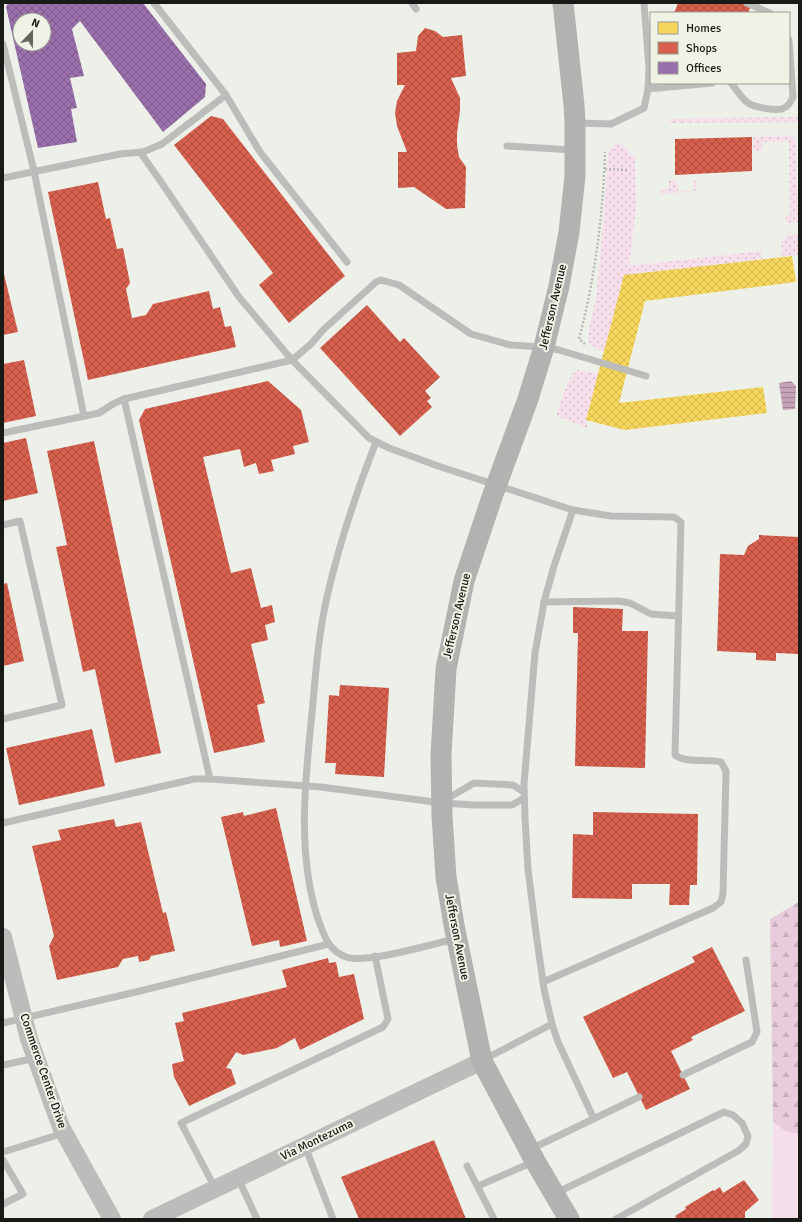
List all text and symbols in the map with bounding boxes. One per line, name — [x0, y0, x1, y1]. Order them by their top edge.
north arrow — [12, 12, 52, 52]
legend — [650, 12, 790, 84]
text: N — [30, 16, 42, 31]
text: Homes — [686, 21, 721, 36]
text: Shops — [686, 41, 717, 56]
text: Offices — [686, 61, 721, 76]
street label: Jefferson Avenue — [536, 263, 570, 351]
street label: Jefferson Avenue — [440, 572, 474, 660]
street label: Jefferson Avenue — [441, 893, 473, 981]
street label: Commerce Center Drive — [16, 1012, 70, 1130]
street label: Via Montezuma — [278, 1116, 356, 1164]

